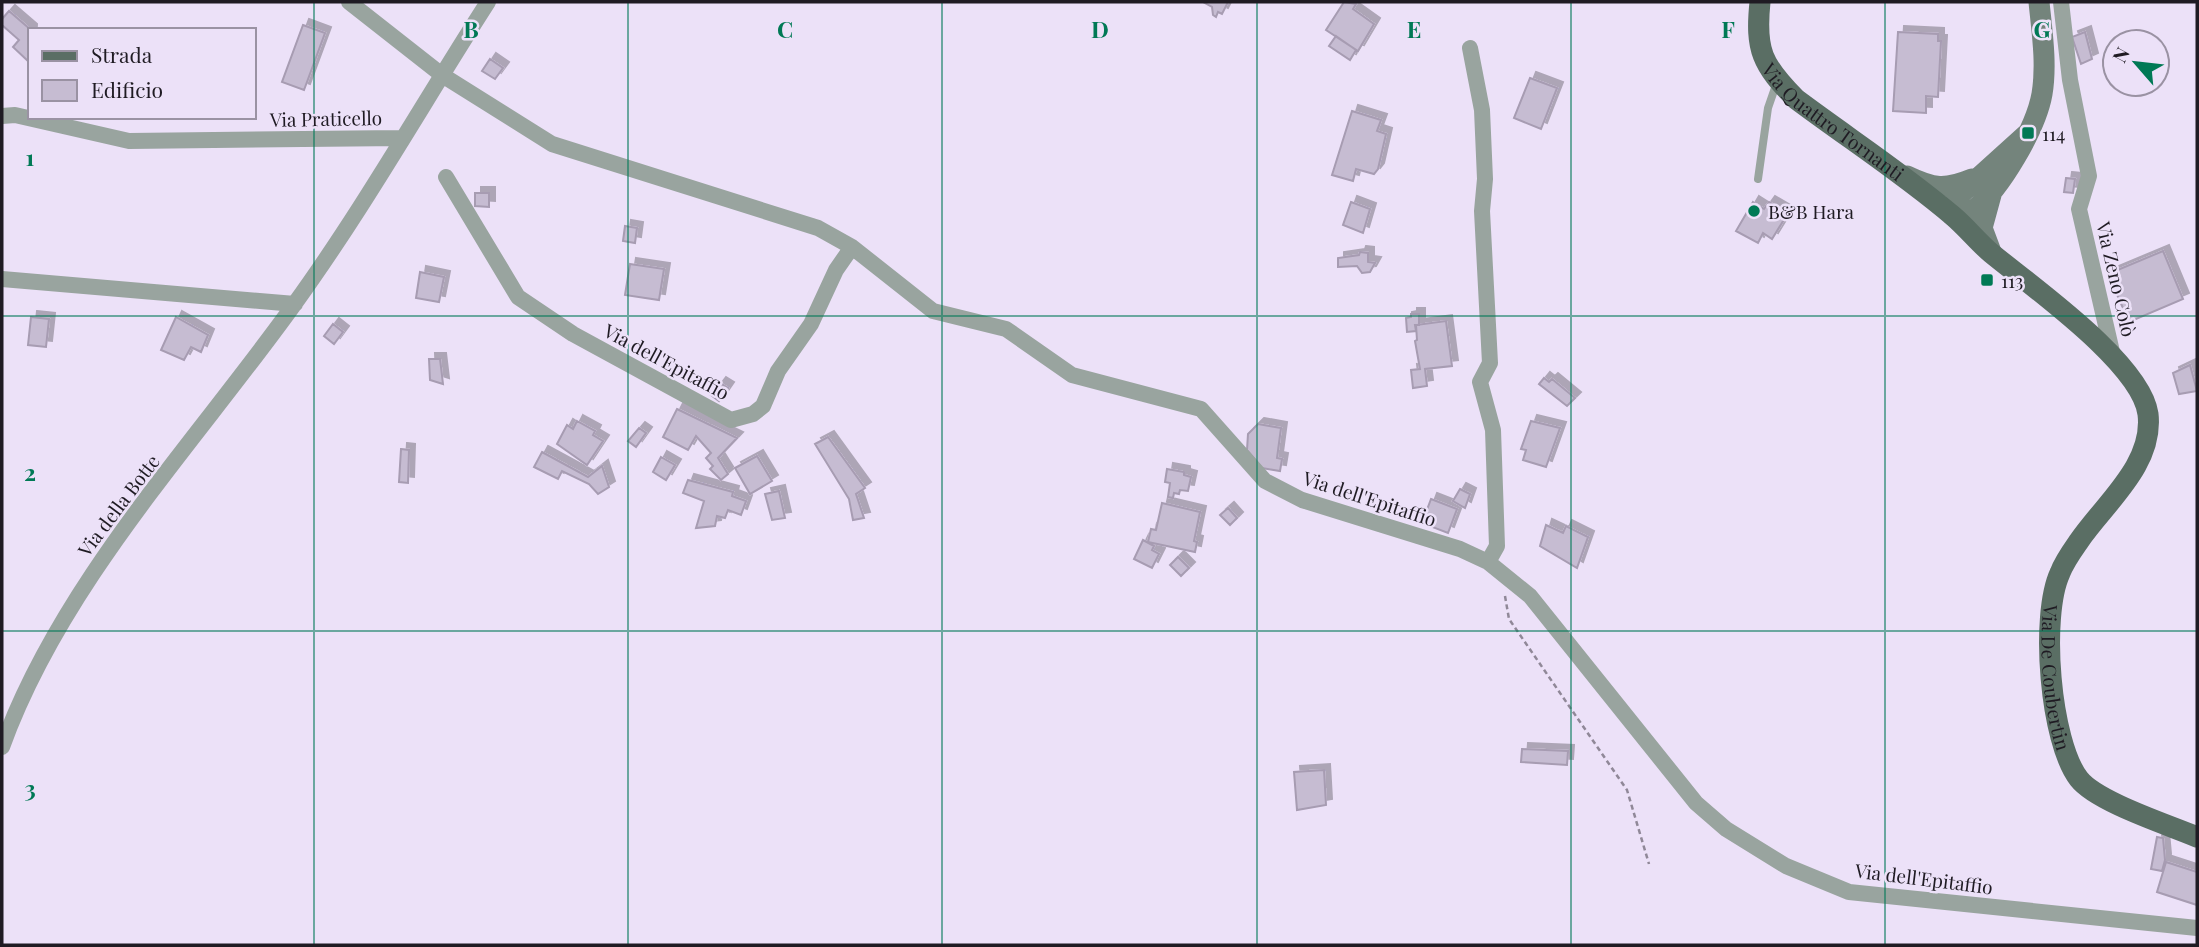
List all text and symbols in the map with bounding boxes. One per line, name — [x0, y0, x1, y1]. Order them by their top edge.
text: B — [463, 13, 479, 44]
text: C — [777, 13, 793, 44]
text: D — [1091, 13, 1109, 44]
text: E — [1407, 13, 1421, 44]
text: F — [1721, 13, 1735, 44]
text: G — [2034, 13, 2051, 44]
legend — [28, 28, 256, 119]
north arrow — [2101, 28, 2171, 98]
text: Strada — [91, 40, 153, 68]
text: N — [2105, 42, 2135, 67]
street label: Via Quattro Tornanti — [1756, 57, 1910, 186]
text: Edificio — [91, 75, 163, 103]
street label: Via Praticello — [269, 104, 382, 132]
place label: 114 — [2042, 120, 2065, 146]
marker: 114 — [2020, 125, 2036, 141]
text: 1 — [26, 141, 35, 172]
place label: B&B Hara — [1768, 198, 1855, 224]
marker: B&B Hara — [1746, 203, 1762, 219]
street label: Via Zeno Colò — [2091, 218, 2143, 339]
place label: 113 — [2001, 267, 2023, 293]
marker: 113 — [1979, 272, 1995, 288]
street label: Via dell'Epitaffio — [599, 316, 734, 405]
street label: Via della Botte — [71, 449, 165, 562]
text: 2 — [24, 456, 36, 487]
street label: Via dell'Epitaffio — [1299, 464, 1440, 532]
street label: Via De Coubertin — [2037, 602, 2077, 754]
text: 3 — [24, 772, 36, 803]
street label: Via dell'Epitaffio — [1853, 857, 1994, 899]

